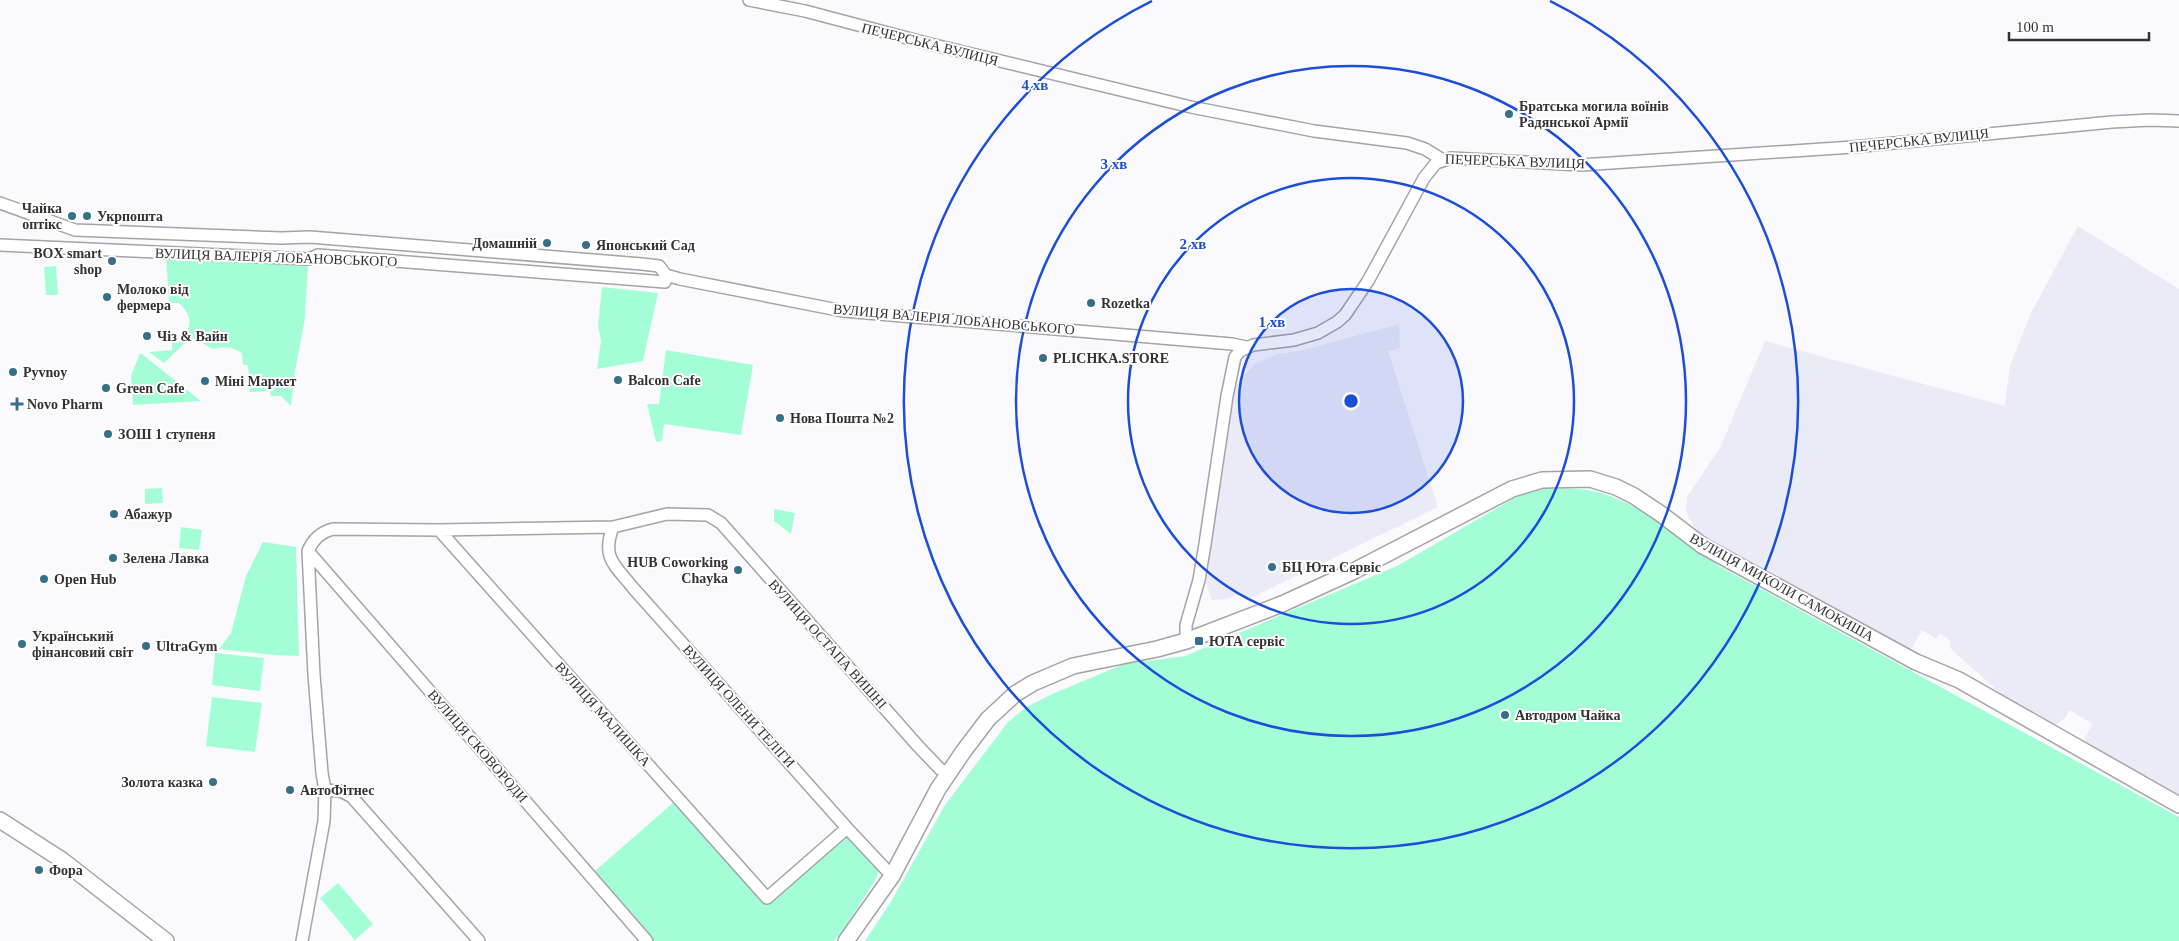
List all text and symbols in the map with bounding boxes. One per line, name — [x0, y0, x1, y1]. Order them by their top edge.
scale bar — [2009, 10, 2149, 42]
text: 100 m — [2016, 19, 2054, 35]
street label: ПЕЧЕРСЬКА ВУЛИЦЯ — [860, 20, 1000, 69]
text: 4 хв — [1022, 77, 1048, 93]
place label: Братська могила воїнів Радянської Армії — [1519, 99, 1669, 130]
marker: Братська могила воїнів Радянської Армії — [1503, 108, 1515, 120]
street label: ПЕЧЕРСЬКА ВУЛИЦЯ — [1849, 126, 1990, 155]
street label: ПЕЧЕРСЬКА ВУЛИЦЯ — [1445, 152, 1585, 171]
text: 3 хв — [1101, 156, 1127, 172]
place label: Чайка оптікс — [22, 201, 62, 232]
place label: Укрпошта — [97, 209, 163, 224]
marker: Чайка оптікс — [66, 210, 78, 222]
marker: Укрпошта — [81, 210, 93, 222]
place label: Домашній — [472, 236, 537, 251]
text: 2 хв — [1180, 236, 1206, 252]
marker: Домашній — [541, 237, 553, 249]
place label: Японський Сад — [596, 238, 695, 253]
marker: Японський Сад — [580, 239, 592, 251]
place label: BOX smart shop — [33, 246, 102, 277]
street label: ВУЛИЦЯ ВАЛЕРІЯ ЛОБАНОВСЬКОГО — [155, 246, 397, 269]
marker: BOX smart shop — [106, 255, 118, 267]
place label: Молоко від фермера — [117, 282, 189, 313]
marker: Молоко від фермера — [101, 291, 113, 303]
place label: Rozetka — [1101, 296, 1150, 311]
marker: Rozetka — [1085, 297, 1097, 309]
street label: ВУЛИЦЯ ВАЛЕРІЯ ЛОБАНОВСЬКОГО — [833, 301, 1075, 338]
text: 1 хв — [1259, 314, 1285, 330]
place label: Чіз & Вайн — [157, 329, 228, 344]
marker: Чіз & Вайн — [141, 330, 153, 342]
place label: PLICHKA.STORE — [1053, 351, 1169, 366]
marker: PLICHKA.STORE — [1037, 352, 1049, 364]
place label: Pyvnoy — [23, 365, 67, 380]
marker: Pyvnoy — [7, 366, 19, 378]
place label: Balcon Cafe — [628, 373, 701, 388]
place label: Міні Маркет — [215, 374, 296, 389]
marker: Balcon Cafe — [612, 374, 624, 386]
marker: Міні Маркет — [199, 375, 211, 387]
place label: Green Cafe — [116, 381, 185, 396]
marker: Green Cafe — [100, 382, 112, 394]
centre of rings — [1342, 392, 1360, 410]
place label: Novo Pharm — [27, 397, 103, 412]
marker: Novo Pharm — [11, 398, 23, 410]
place label: Нова Пошта №2 — [790, 411, 894, 426]
marker: Нова Пошта №2 — [774, 412, 786, 424]
place label: ЗОШ 1 ступеня — [118, 427, 216, 442]
marker: ЗОШ 1 ступеня — [102, 428, 114, 440]
place label: Абажур — [124, 507, 173, 522]
marker: Абажур — [108, 508, 120, 520]
street label: ВУЛИЦЯ МИКОЛИ САМОКИША — [1687, 530, 1877, 645]
place label: Зелена Лавка — [123, 551, 209, 566]
marker: Зелена Лавка — [107, 552, 119, 564]
place label: HUB Coworking Chayka — [627, 555, 728, 586]
place label: БЦ Юта Сервіс — [1282, 560, 1381, 575]
marker: БЦ Юта Сервіс — [1266, 561, 1278, 573]
marker: HUB Coworking Chayka — [732, 564, 744, 576]
place label: Open Hub — [54, 572, 117, 587]
marker: Open Hub — [38, 573, 50, 585]
street label: ВУЛИЦЯ ОСТАПА ВИШНІ — [766, 577, 890, 712]
place label: Український фінансовий світ — [32, 629, 133, 660]
place label: ЮТА сервіс — [1209, 634, 1285, 649]
marker: ЮТА сервіс — [1193, 635, 1205, 647]
marker: Український фінансовий світ — [16, 638, 28, 650]
place label: UltraGym — [156, 639, 218, 654]
marker: UltraGym — [140, 640, 152, 652]
street label: ВУЛИЦЯ ОЛЕНИ ТЕЛІГИ — [680, 642, 798, 771]
street label: ВУЛИЦЯ МАЛИШКА — [552, 659, 654, 770]
street label: ВУЛИЦЯ СКОВОРОДИ — [425, 687, 531, 806]
place label: Автодром Чайка — [1515, 708, 1620, 723]
marker: Автодром Чайка — [1499, 709, 1511, 721]
place label: Золота казка — [121, 775, 203, 790]
marker: Золота казка — [207, 776, 219, 788]
place label: АвтоФітнес — [300, 783, 374, 798]
marker: АвтоФітнес — [284, 784, 296, 796]
place label: Фора — [49, 863, 83, 878]
marker: Фора — [33, 864, 45, 876]

